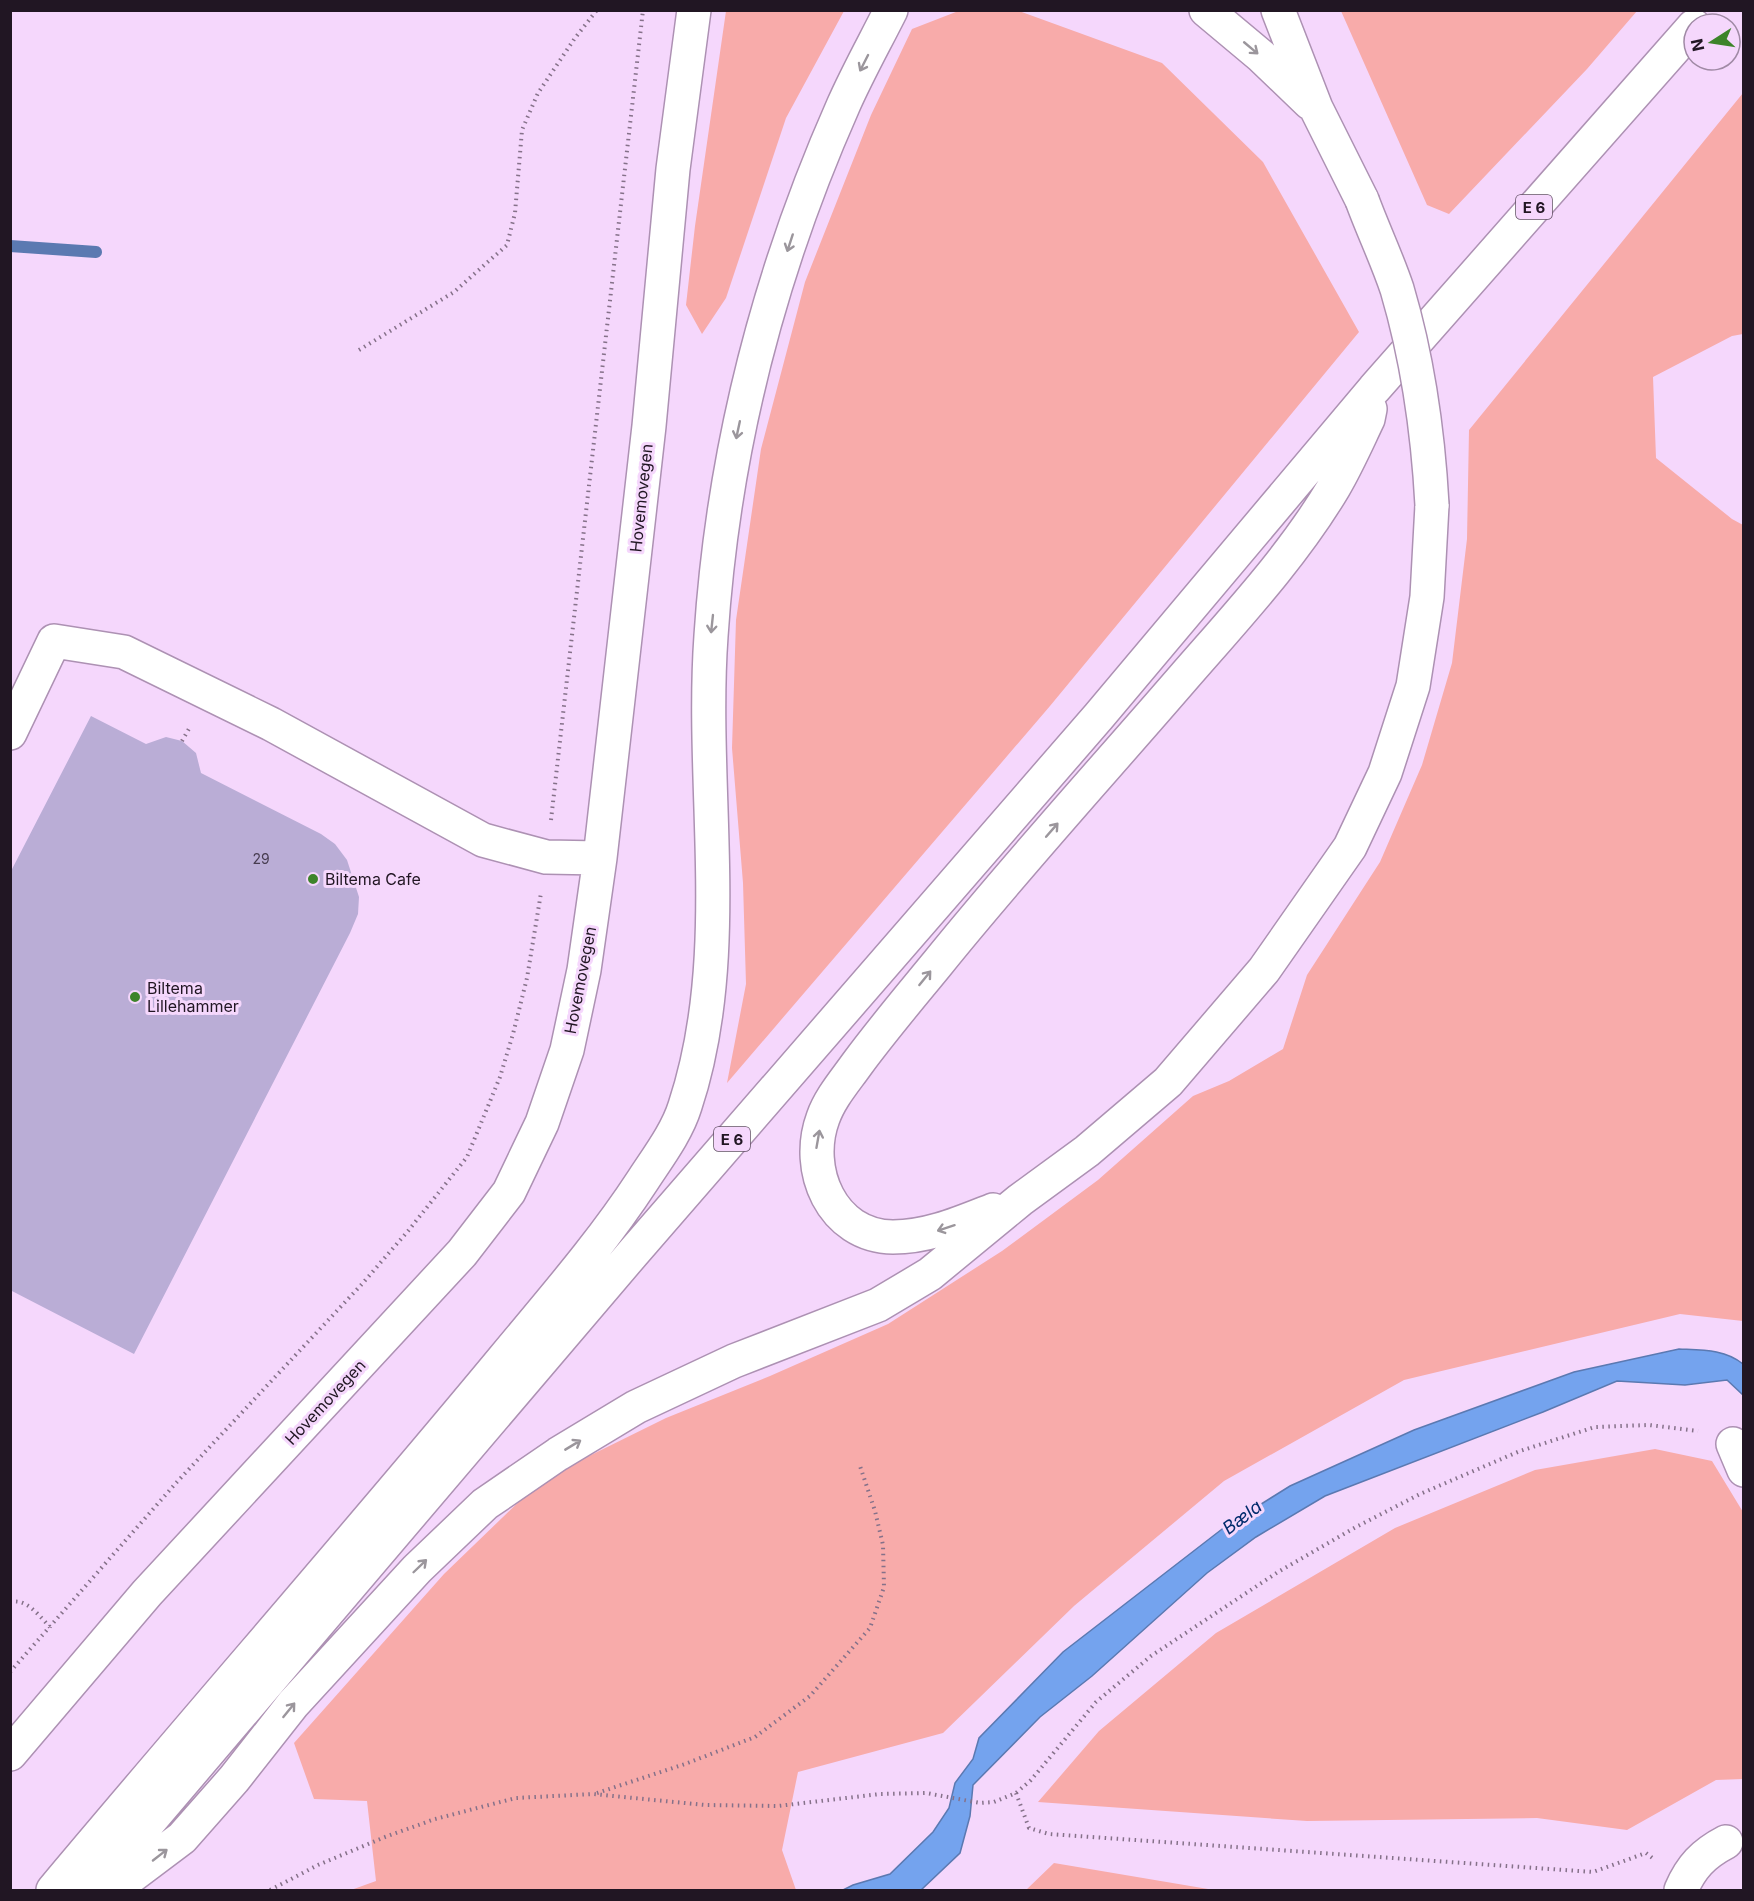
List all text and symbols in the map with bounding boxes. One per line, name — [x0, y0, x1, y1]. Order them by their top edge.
north arrow — [1682, 12, 1742, 72]
text: N — [1686, 37, 1708, 53]
one-way arrow — [1243, 41, 1258, 55]
one-way arrow — [858, 53, 870, 71]
road number: E 6 — [1516, 195, 1552, 219]
one-way arrow — [784, 233, 795, 252]
one-way arrow — [732, 420, 743, 440]
street label: Hovemovegen — [625, 443, 657, 553]
one-way arrow — [706, 613, 717, 633]
one-way arrow — [1044, 822, 1058, 838]
house number: 29 — [252, 850, 270, 867]
place label: Biltema Cafe — [325, 869, 421, 889]
marker: Biltema Cafe — [306, 872, 320, 886]
street label: Hovemovegen — [560, 925, 600, 1035]
one-way arrow — [919, 970, 932, 986]
place label: Biltema Lillehammer — [147, 978, 239, 1016]
marker: Biltema Lillehammer — [128, 990, 142, 1004]
road number: E 6 — [714, 1127, 750, 1151]
one-way arrow — [813, 1129, 824, 1149]
one-way arrow — [937, 1223, 956, 1234]
street label: Hovemovegen — [280, 1355, 370, 1449]
one-way arrow — [564, 1439, 581, 1451]
water label: Bæla — [1218, 1496, 1266, 1538]
one-way arrow — [413, 1558, 428, 1573]
one-way arrow — [282, 1702, 295, 1718]
one-way arrow — [151, 1849, 167, 1861]

